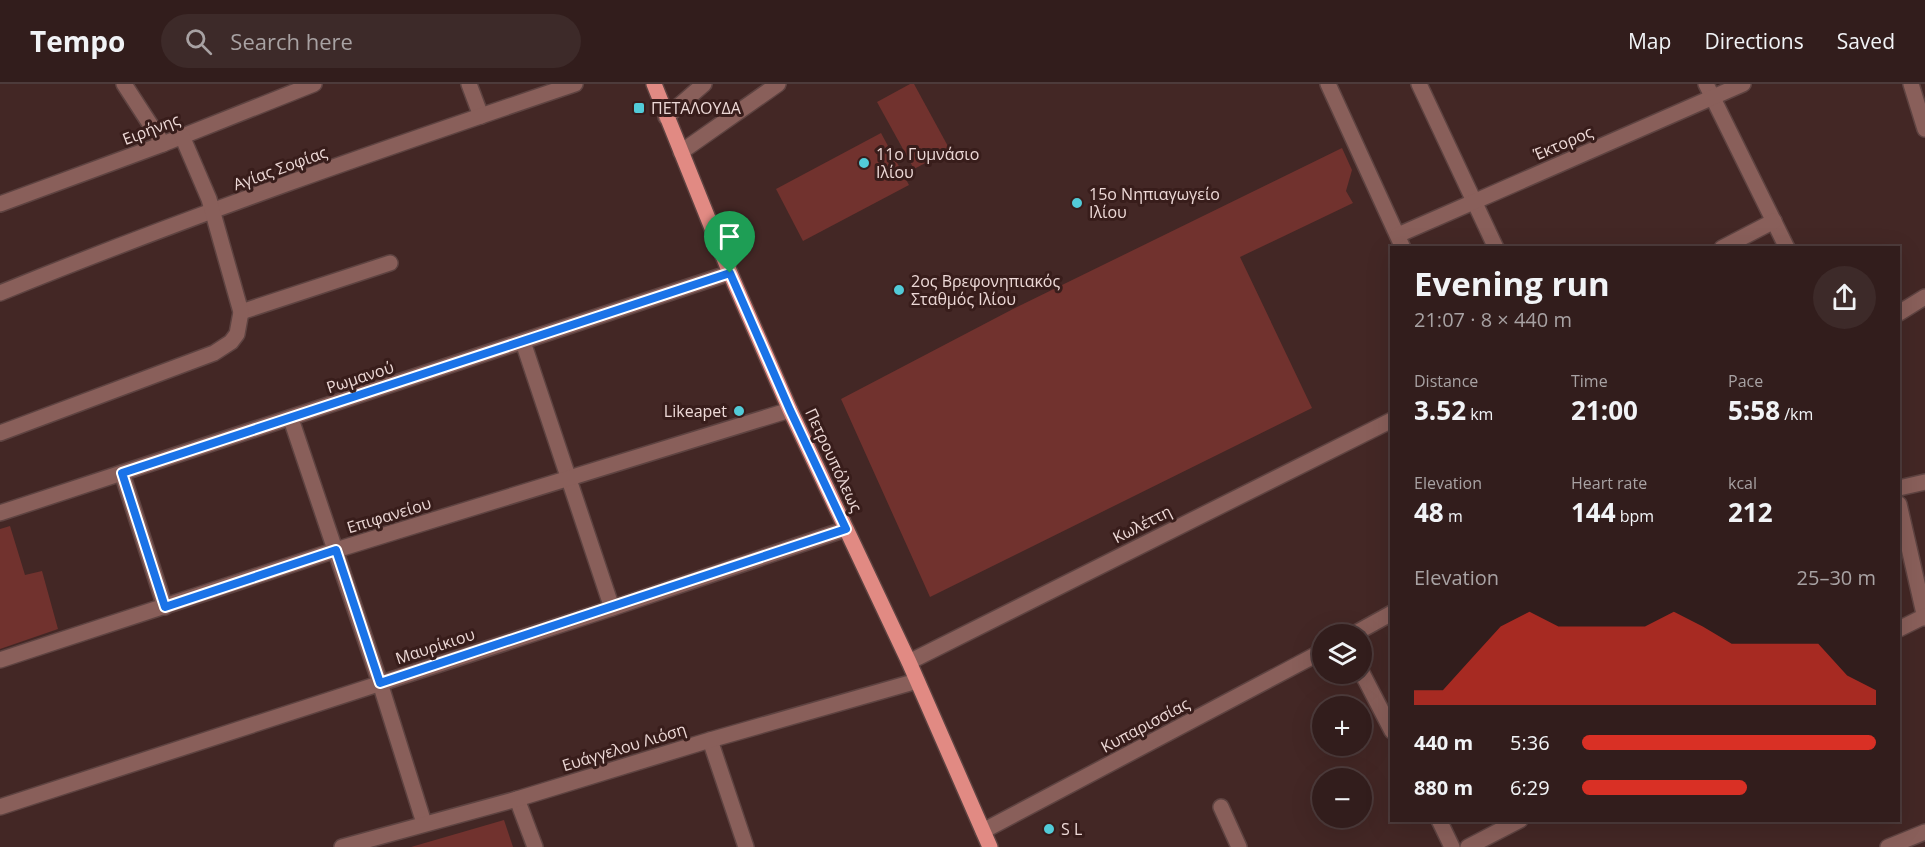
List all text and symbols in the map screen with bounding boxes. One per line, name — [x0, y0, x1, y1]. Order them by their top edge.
search box — [161, 14, 581, 68]
text: Tempo — [30, 22, 125, 60]
icon: search — [182, 25, 215, 58]
text: Search here — [230, 26, 353, 56]
text: Map — [1628, 27, 1671, 55]
text: Directions — [1704, 27, 1804, 55]
text: Saved — [1837, 27, 1895, 55]
place label: ΠΕΤΑΛΟΥΔΑ — [651, 97, 742, 119]
marker: ΠΕΤΑΛΟΥΔΑ — [632, 101, 646, 115]
street label: Ειρήνης — [119, 108, 183, 150]
street label: Έκτορος — [1529, 121, 1596, 166]
street label: Αγίας Σοφίας — [230, 141, 330, 195]
place label: 11ο Γυμνάσιο Ιλίου — [876, 143, 979, 183]
marker: 11ο Γυμνάσιο Ιλίου — [857, 156, 871, 170]
place label: 15ο Νηπιαγωγείο Ιλίου — [1089, 183, 1220, 223]
marker: 15ο Νηπιαγωγείο Ιλίου — [1070, 196, 1084, 210]
pin — [704, 211, 755, 273]
icon: arrive — [713, 220, 746, 253]
text: Evening run — [1414, 261, 1610, 306]
button: share — [1813, 266, 1876, 329]
place label: 2ος Βρεφονηπιακός Σταθμός Ιλίου — [911, 270, 1060, 310]
marker: 2ος Βρεφονηπιακός Σταθμός Ιλίου — [892, 283, 906, 297]
text: 21:07 · 8 × 440 m — [1414, 306, 1572, 333]
street label: Ρωμανού — [323, 356, 397, 398]
text: Distance — [1414, 370, 1478, 392]
text: Time — [1571, 370, 1608, 392]
text: Pace — [1728, 370, 1763, 392]
text: 3.52 — [1414, 392, 1466, 428]
text: 21:00 — [1571, 392, 1638, 428]
text: 5:58 — [1728, 392, 1780, 428]
place label: Likeapet — [664, 400, 727, 422]
text: km — [1466, 403, 1493, 425]
text: /km — [1780, 403, 1813, 425]
marker: Likeapet — [732, 404, 746, 418]
street label: Πετρουπόλεως — [800, 405, 868, 516]
text: Elevation — [1414, 472, 1482, 494]
text: Heart rate — [1571, 472, 1647, 494]
text: kcal — [1728, 472, 1757, 494]
street label: Επιφανείου — [344, 492, 434, 538]
text: 48 — [1414, 494, 1444, 530]
text: 144 — [1571, 494, 1616, 530]
text: 212 — [1728, 494, 1773, 530]
street label: Κωλέττη — [1109, 500, 1175, 548]
text: m — [1444, 505, 1463, 527]
text: bpm — [1616, 505, 1654, 527]
text: Elevation — [1414, 564, 1499, 591]
text: 25–30 m — [1797, 564, 1876, 591]
street label: Μαυρίκιου — [393, 623, 477, 669]
map controls — [1312, 624, 1372, 828]
button: layers — [1312, 624, 1372, 684]
street label: Κυπαρισσίας — [1097, 692, 1193, 758]
button: + — [1312, 696, 1372, 756]
street label: Ευάγγελου Λιόση — [559, 718, 689, 776]
text: 440 m — [1414, 729, 1473, 756]
text: 5:36 — [1510, 729, 1550, 756]
button: − — [1312, 768, 1372, 828]
text: 880 m — [1414, 774, 1473, 801]
text: 6:29 — [1510, 774, 1550, 801]
place label: S L — [1061, 818, 1082, 840]
marker: S L — [1042, 822, 1056, 836]

